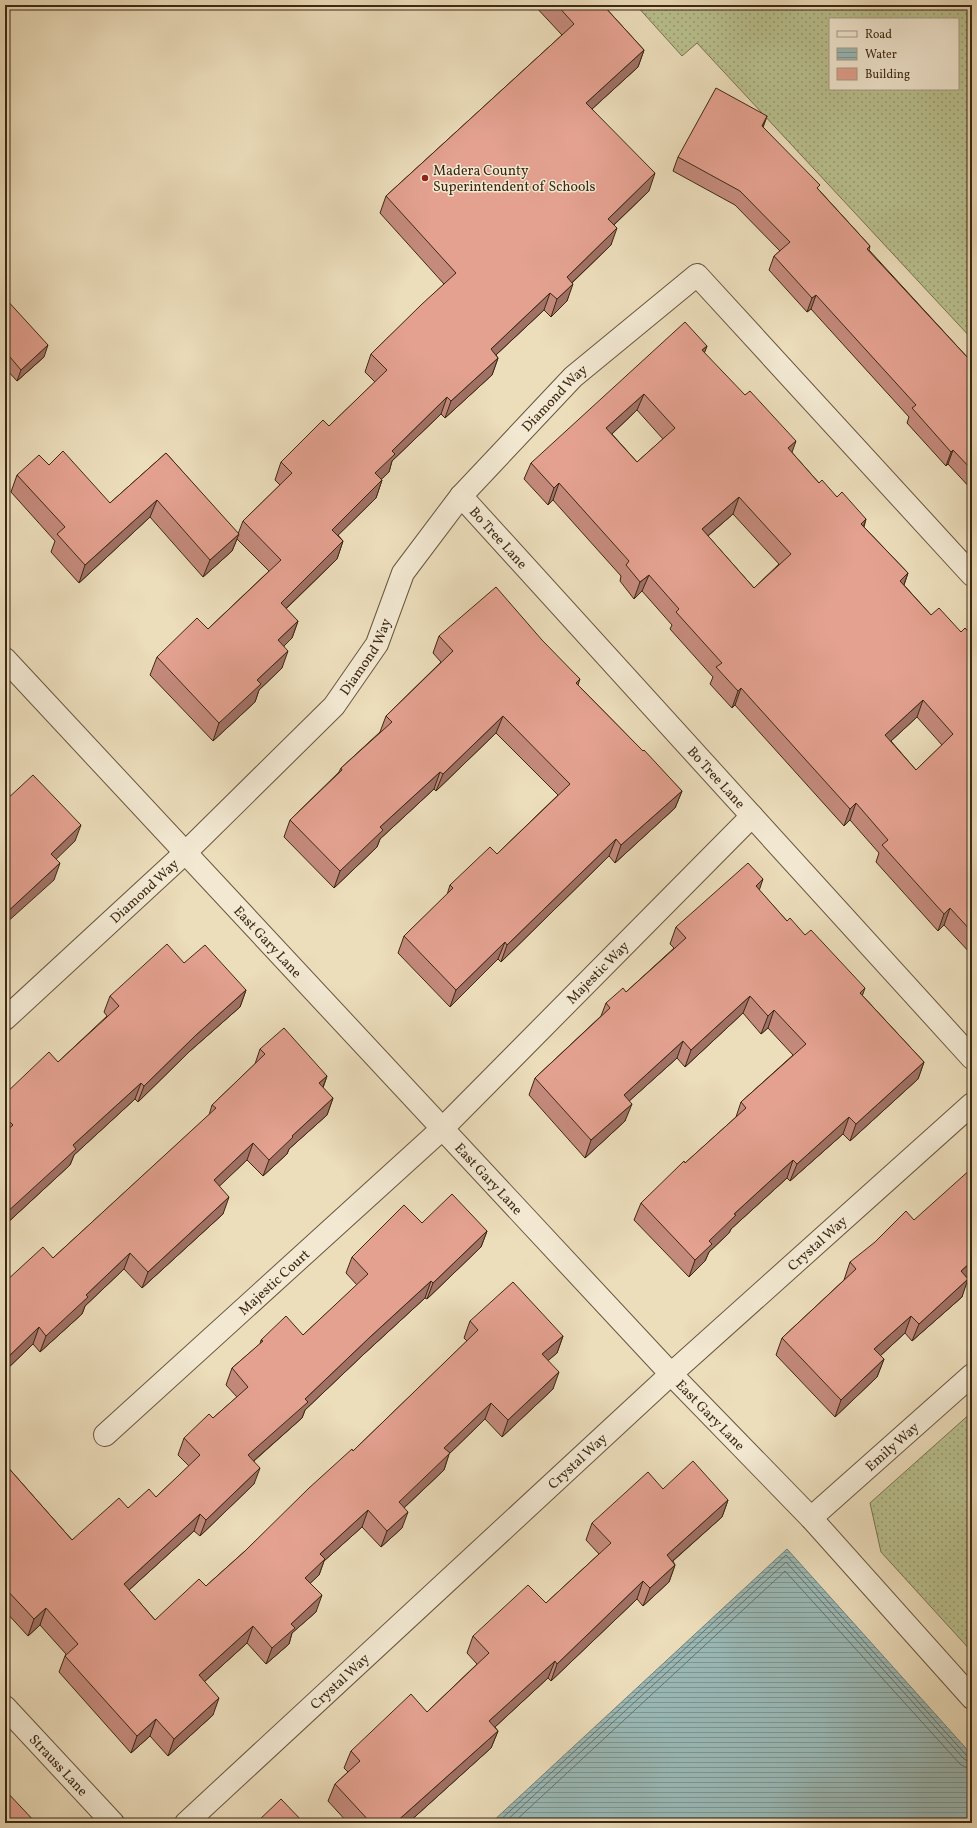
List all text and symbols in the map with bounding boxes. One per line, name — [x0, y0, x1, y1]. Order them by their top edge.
legend — [829, 18, 959, 90]
text: Road — [865, 27, 892, 43]
text: Water — [865, 47, 897, 63]
text: Building — [865, 67, 910, 83]
place label: Madera County Superintendent of Schools — [433, 162, 595, 197]
marker: Madera County Superintendent of Schools — [420, 173, 430, 183]
street label: Diamond Way — [518, 361, 592, 437]
street label: Bo Tree Lane — [464, 503, 531, 574]
street label: Diamond Way — [336, 616, 397, 700]
street label: Bo Tree Lane — [682, 743, 749, 814]
street label: Diamond Way — [106, 855, 184, 928]
street label: East Gary Lane — [229, 902, 306, 983]
street label: Majestic Way — [563, 937, 634, 1009]
street label: East Gary Lane — [450, 1139, 526, 1220]
street label: Crystal Way — [784, 1212, 852, 1276]
street label: Majestic Court — [235, 1245, 315, 1320]
street label: East Gary Lane — [671, 1376, 749, 1456]
street label: Emily Way — [862, 1418, 924, 1476]
street label: Crystal Way — [544, 1430, 612, 1494]
street label: Crystal Way — [307, 1650, 374, 1714]
street label: Strauss Lane — [24, 1731, 92, 1801]

